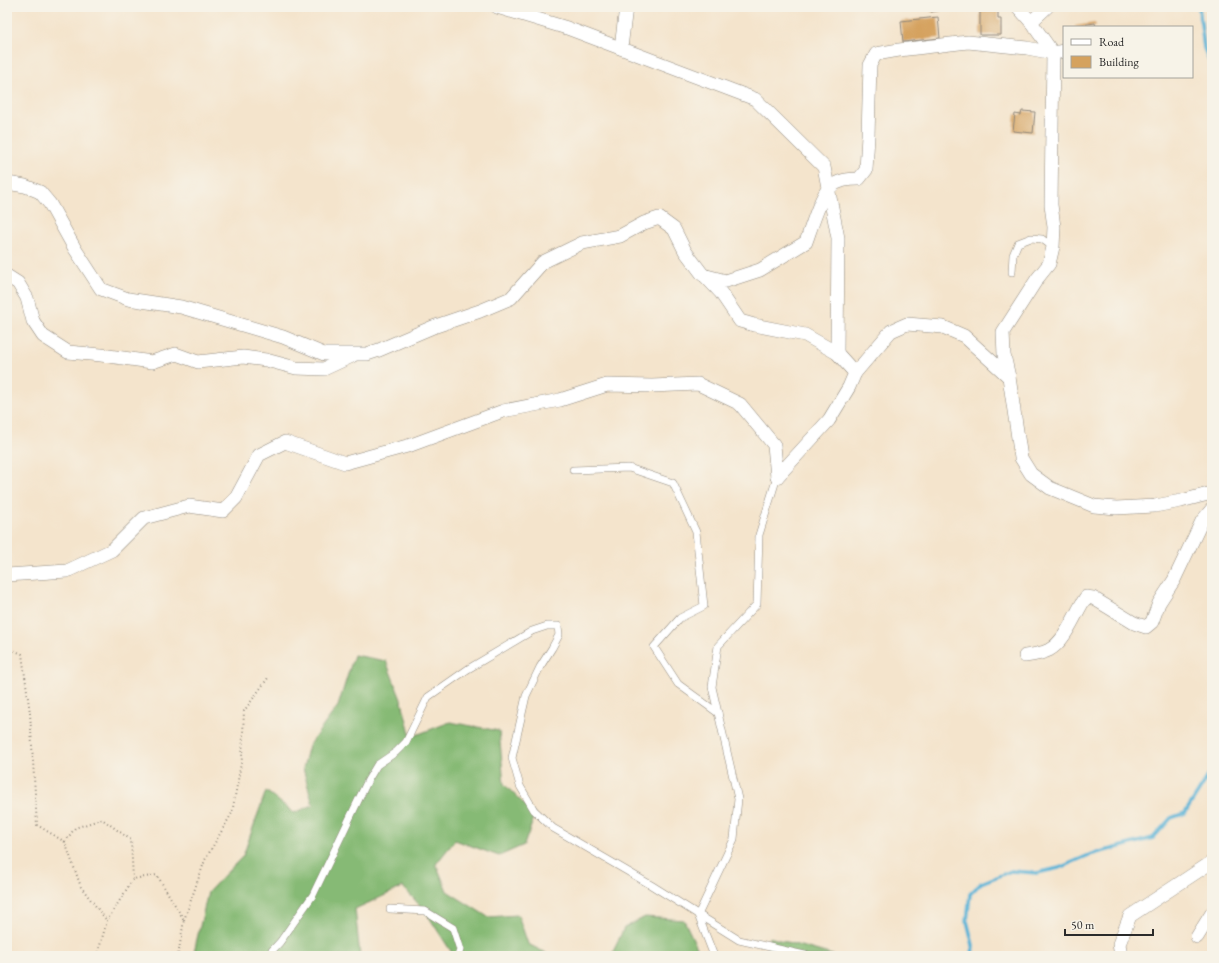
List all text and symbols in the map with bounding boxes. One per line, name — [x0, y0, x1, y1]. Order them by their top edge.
legend — [1063, 26, 1193, 78]
text: Road — [1099, 34, 1125, 50]
text: Building — [1099, 54, 1140, 70]
scale bar — [1065, 911, 1153, 937]
text: 50 m — [1071, 917, 1095, 933]

